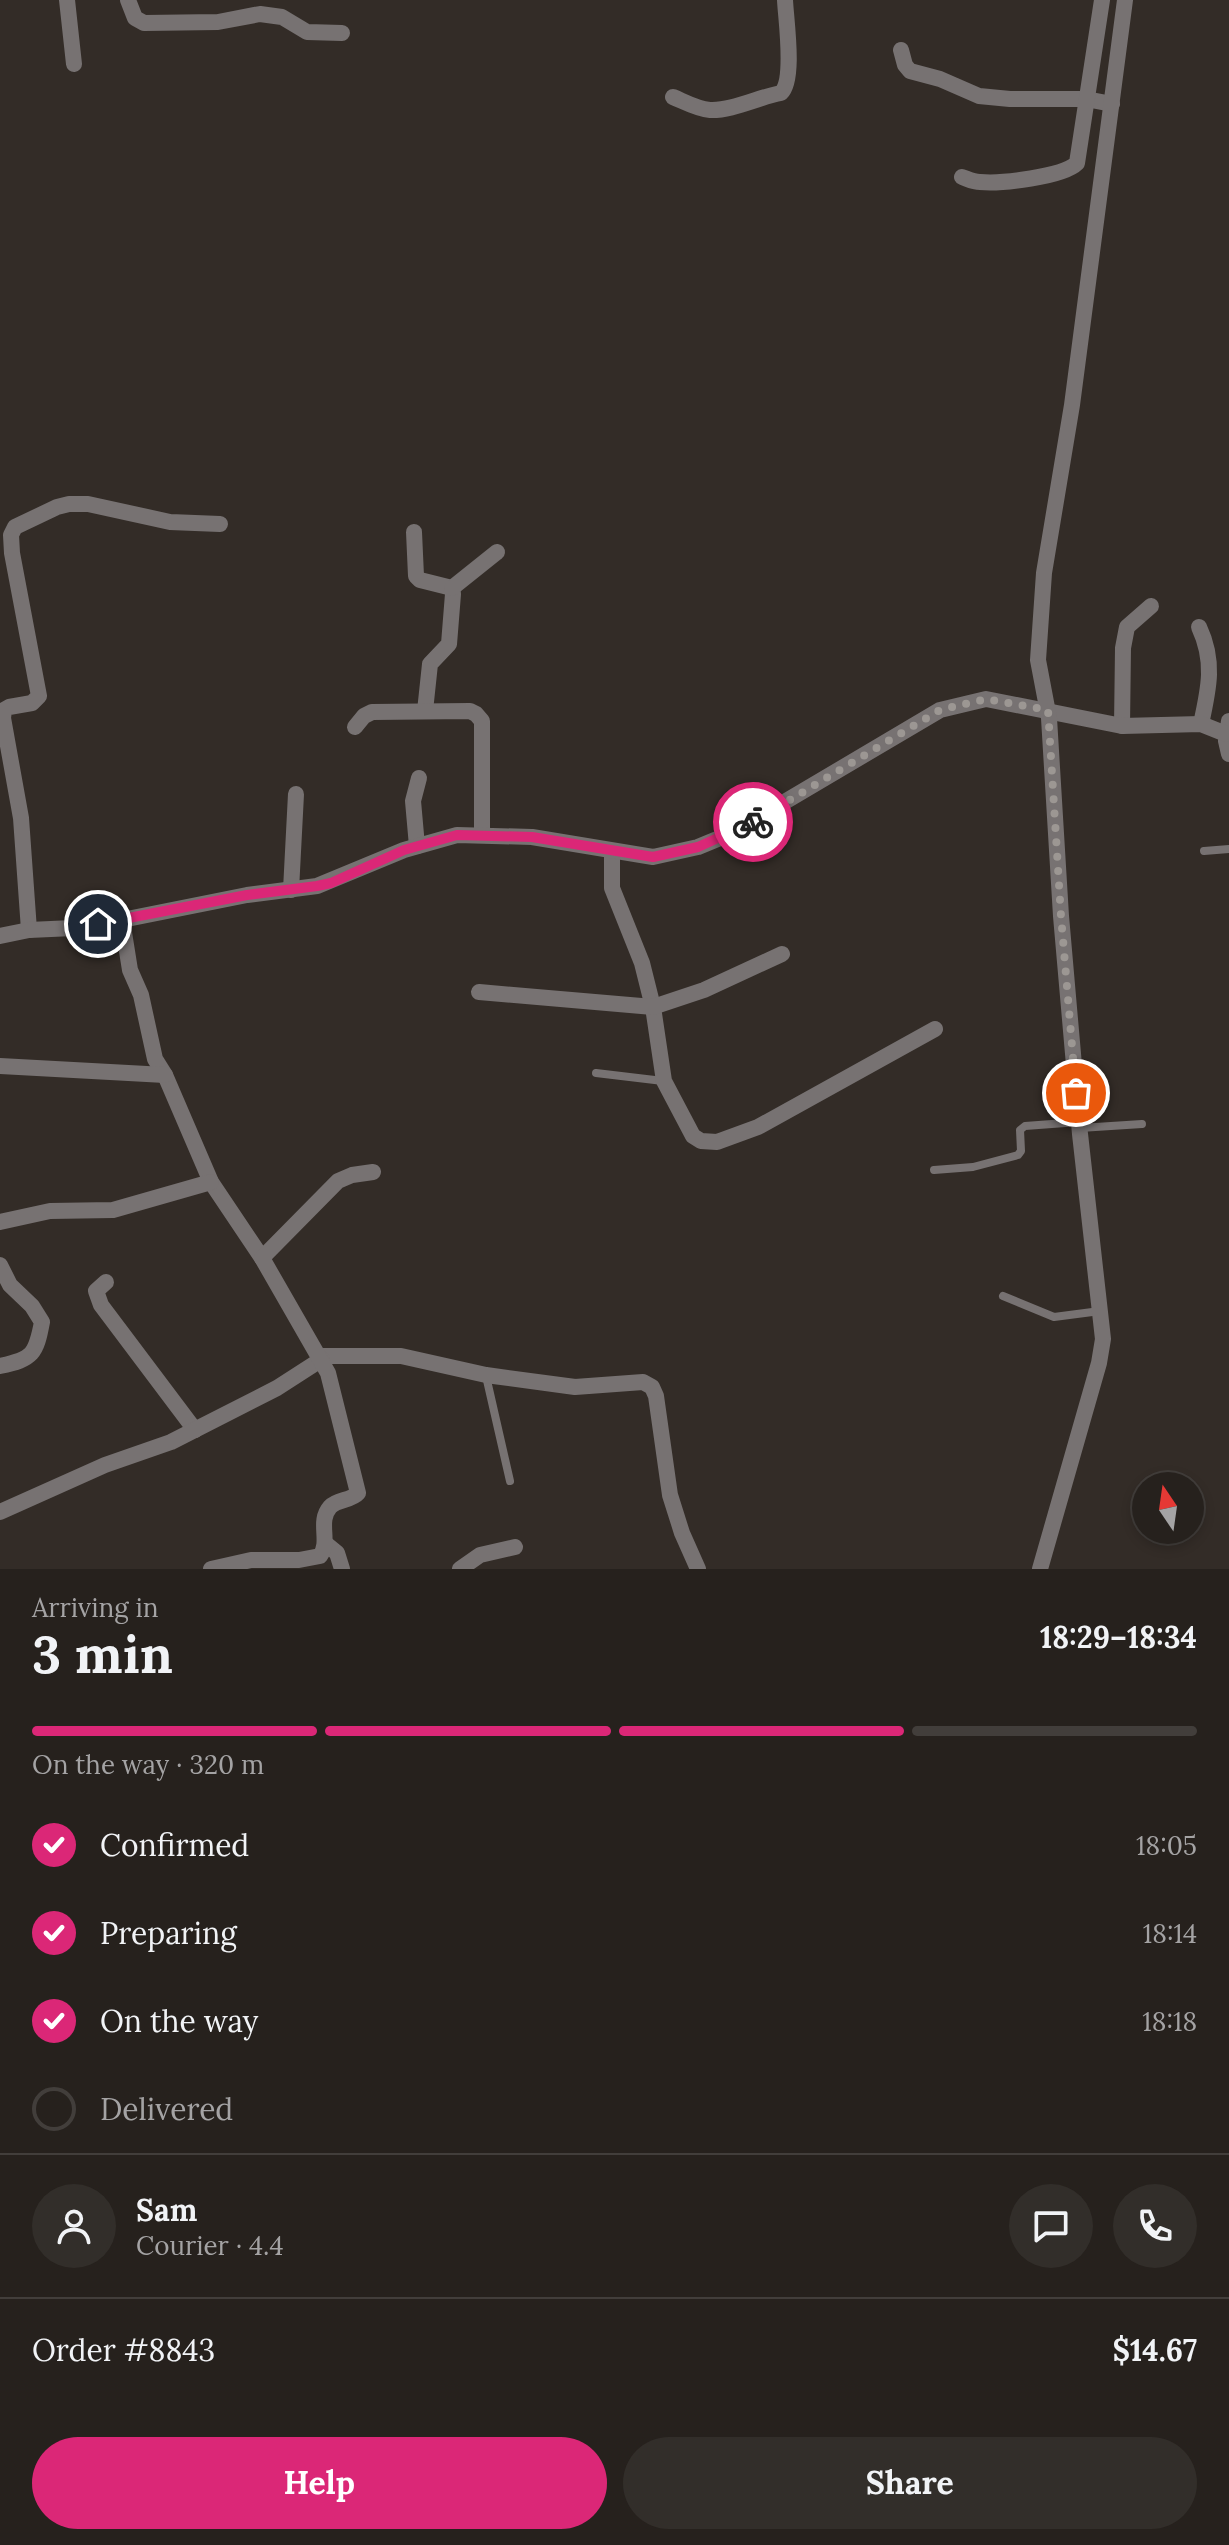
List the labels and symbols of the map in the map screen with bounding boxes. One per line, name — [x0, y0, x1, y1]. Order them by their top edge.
courier — [713, 782, 793, 862]
pin — [64, 890, 132, 958]
pin — [1042, 1059, 1110, 1127]
north arrow — [1132, 1472, 1204, 1544]

